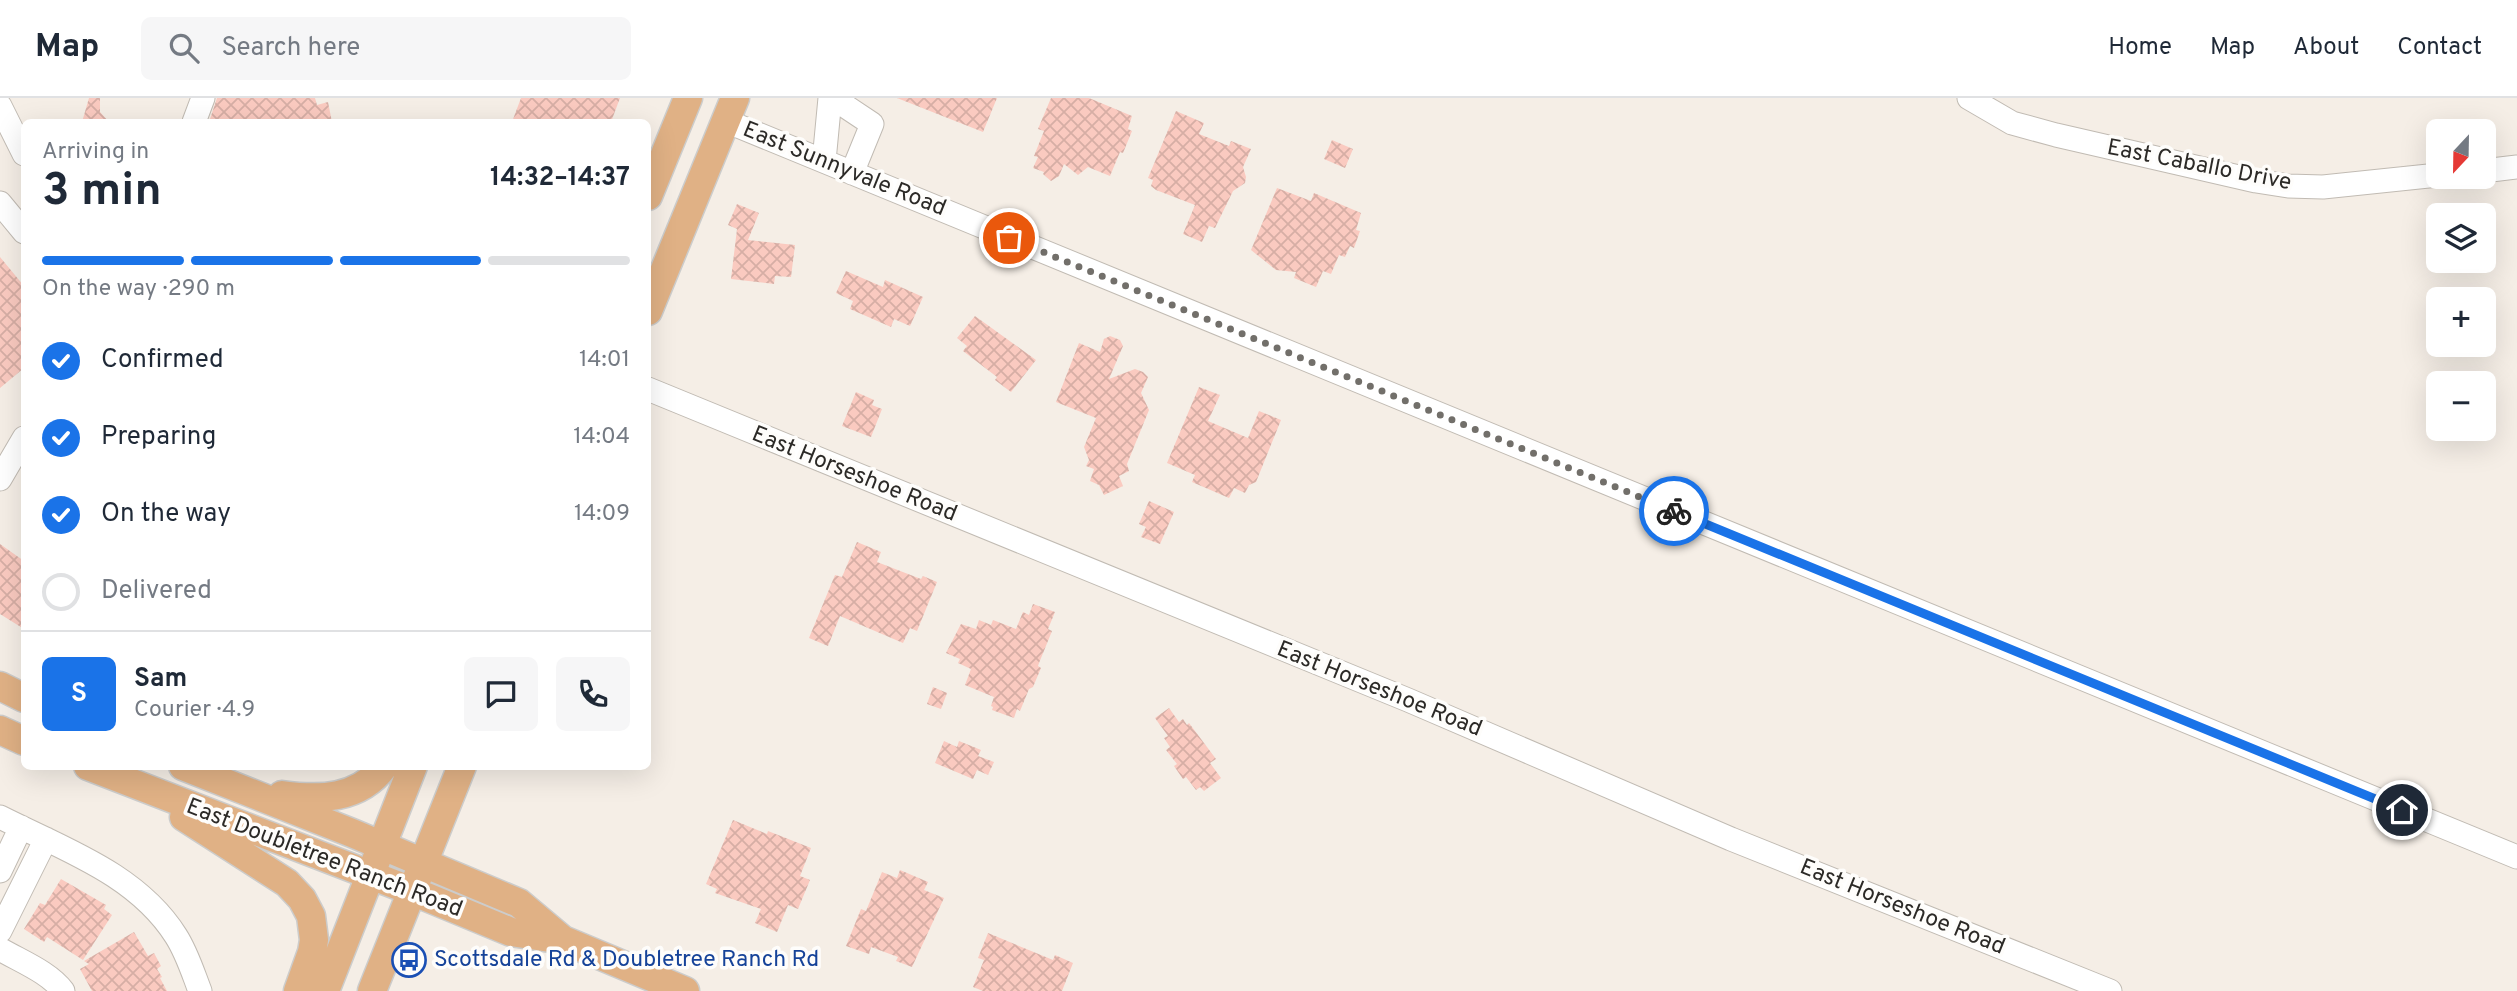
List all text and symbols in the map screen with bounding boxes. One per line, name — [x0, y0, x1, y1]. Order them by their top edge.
search box — [141, 17, 631, 80]
text: Map — [35, 27, 99, 69]
icon: search — [165, 29, 203, 67]
text: Search here — [221, 32, 360, 65]
text: Home — [2108, 33, 2172, 63]
text: Map — [2210, 33, 2255, 63]
text: About — [2293, 33, 2359, 63]
text: Contact — [2397, 33, 2482, 63]
street label: East Sunnyvale Road — [738, 116, 950, 224]
north arrow — [2426, 119, 2496, 189]
map controls — [2426, 119, 2496, 441]
street label: East Caballo Drive — [2104, 134, 2294, 198]
text: Arriving in — [42, 138, 149, 167]
text: 14:32–14:37 — [490, 162, 630, 195]
text: 3 min — [42, 163, 162, 222]
button: layers — [2426, 203, 2496, 273]
pin — [979, 208, 1039, 268]
icon: bag — [990, 219, 1028, 257]
text: On the way · 290 m — [42, 275, 235, 304]
button: + — [2426, 287, 2496, 357]
icon: check — [42, 342, 80, 380]
text: Confirmed — [101, 344, 224, 377]
text: 14:01 — [579, 346, 630, 375]
button: − — [2426, 371, 2496, 441]
icon: check — [42, 419, 80, 457]
text: Preparing — [101, 421, 216, 454]
street label: East Horseshoe Road — [747, 421, 961, 529]
text: 14:04 — [573, 423, 630, 452]
courier — [1639, 476, 1709, 546]
icon: bike — [1655, 492, 1693, 530]
icon: check — [42, 496, 80, 534]
text: On the way — [101, 498, 231, 531]
text: 14:09 — [574, 500, 630, 529]
text: Delivered — [101, 575, 212, 608]
street label: East Horseshoe Road — [1272, 636, 1486, 744]
button: chat — [464, 657, 538, 731]
button: phone — [556, 657, 630, 731]
text: Sam — [134, 663, 187, 696]
text: S — [71, 678, 87, 711]
text: Courier · 4.9 — [134, 696, 255, 725]
pin — [2372, 780, 2432, 840]
icon: home — [2383, 791, 2421, 829]
street label: East Doubletree Ranch Road — [182, 793, 466, 925]
street label: East Horseshoe Road — [1795, 854, 2009, 962]
bus stop icon: Scottsdale Rd & Doubletree Ranch Rd — [390, 941, 428, 979]
place label: Scottsdale Rd & Doubletree Ranch Rd — [434, 946, 819, 975]

